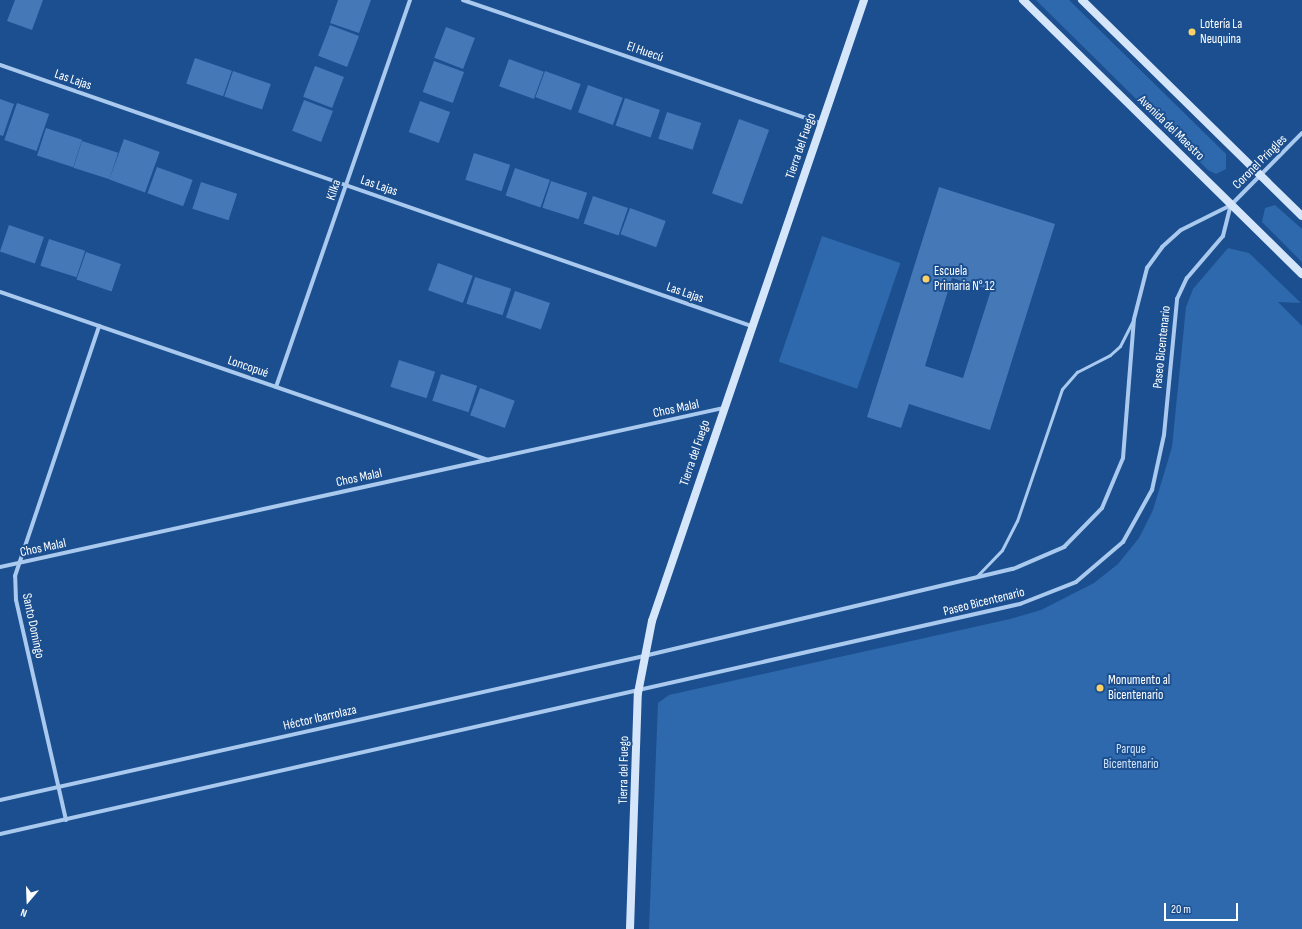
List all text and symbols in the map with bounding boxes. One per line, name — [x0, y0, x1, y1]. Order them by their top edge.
place label: Lotería La Neuquina — [1200, 17, 1242, 48]
marker: Lotería La Neuquina — [1187, 27, 1197, 37]
street label: El Huecú — [625, 38, 665, 66]
street label: Las Lajas — [52, 66, 94, 94]
street label: Avenida del Maestro — [1134, 92, 1208, 164]
street label: Tierra del Fuego — [782, 111, 820, 181]
street label: Coronel Pringles — [1230, 132, 1290, 192]
street label: Las Lajas — [358, 172, 400, 200]
street label: Kilka — [323, 178, 345, 202]
place label: Escuela Primaria N° 12 — [934, 264, 995, 295]
marker: Escuela Primaria N° 12 — [921, 274, 931, 284]
street label: Las Lajas — [664, 279, 706, 307]
street label: Paseo Bicentenario — [1150, 305, 1174, 389]
street label: Loncopué — [226, 353, 270, 381]
street label: Chos Malal — [652, 397, 700, 421]
street label: Tierra del Fuego — [676, 418, 714, 488]
street label: Chos Malal — [335, 466, 383, 490]
street label: Chos Malal — [19, 536, 67, 560]
street label: Paseo Bicentenario — [942, 584, 1026, 620]
street label: Santo Domingo — [18, 592, 48, 660]
place label: Monumento al Bicentenario — [1108, 673, 1170, 704]
marker: Monumento al Bicentenario — [1095, 683, 1105, 693]
street label: Héctor Ibarrolaza — [282, 702, 358, 734]
street label: Tierra del Fuego — [616, 736, 632, 804]
park label: Parque Bicentenario — [1103, 742, 1159, 773]
north arrow — [8, 881, 48, 921]
scale bar — [1166, 895, 1240, 921]
text: 20 m — [1171, 902, 1191, 917]
text: N — [19, 906, 29, 920]

